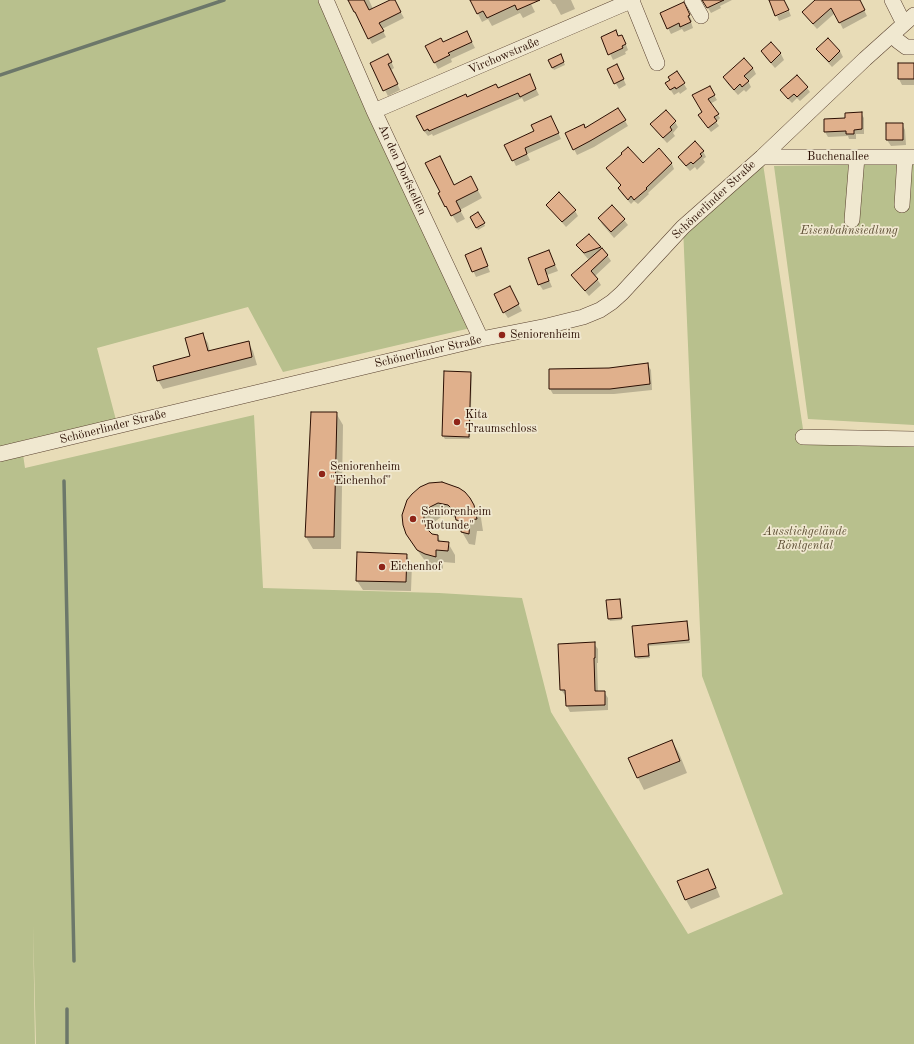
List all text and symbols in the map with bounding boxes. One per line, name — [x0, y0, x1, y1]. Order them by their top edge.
street label: Virchowstraße — [466, 35, 542, 77]
street label: An den Dorfstellen — [375, 122, 429, 218]
street label: Buchenallee — [807, 150, 869, 164]
street label: Schönerlinder Straße — [669, 157, 759, 243]
park label: Eisenbahnsiedlung — [800, 224, 898, 238]
place label: Seniorenheim — [510, 328, 580, 342]
marker: Seniorenheim — [497, 330, 507, 340]
street label: Schönerlinder Straße — [373, 333, 483, 371]
street label: Schönerlinder Straße — [58, 407, 168, 447]
place label: Kita Traumschloss — [465, 408, 537, 436]
marker: Kita Traumschloss — [452, 417, 462, 427]
place label: Seniorenheim "Eichenhof" — [330, 460, 400, 488]
marker: Seniorenheim "Eichenhof" — [317, 469, 327, 479]
place label: Seniorenheim "Rotunde" — [421, 505, 491, 533]
marker: Seniorenheim "Rotunde" — [408, 514, 418, 524]
park label: Ausstichgelände Röntgental — [763, 525, 847, 553]
place label: Eichenhof — [390, 560, 442, 574]
marker: Eichenhof — [377, 562, 387, 572]

